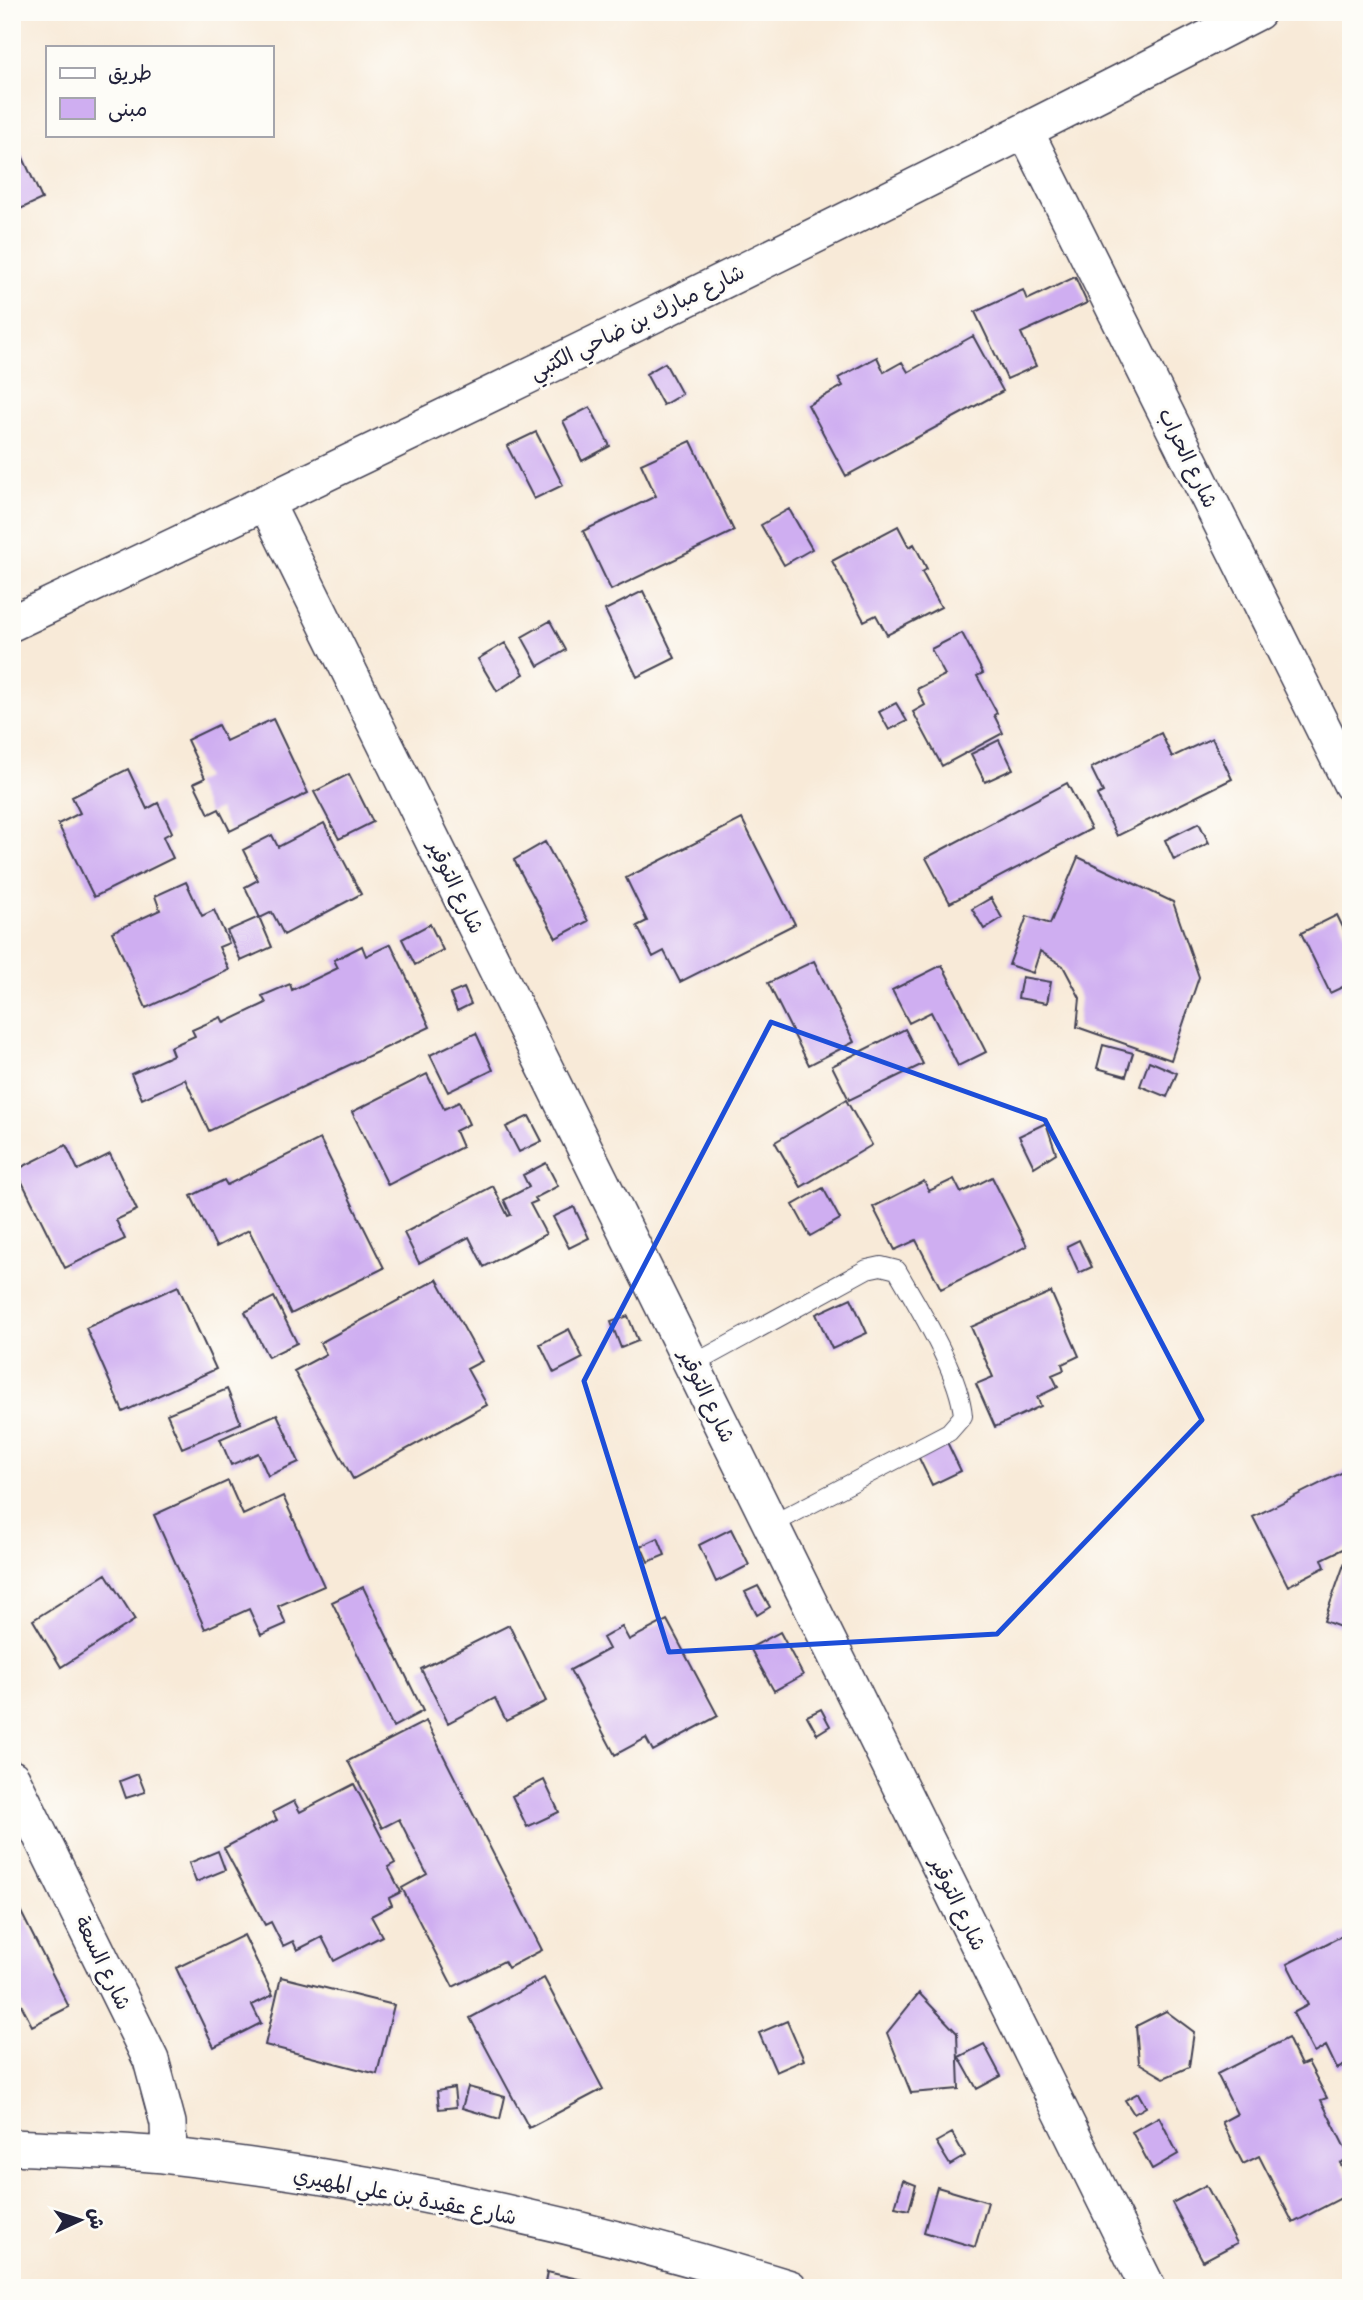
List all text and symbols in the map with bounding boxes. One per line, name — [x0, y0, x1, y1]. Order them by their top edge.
legend — [46, 46, 273, 136]
text: طريق — [108, 54, 152, 92]
text: مبنى — [108, 90, 147, 128]
street label: شارع مبارك بن ضاحي الكتبي — [523, 253, 751, 391]
street label: شارع الحراب — [1147, 401, 1229, 515]
street label: شارع التوقير — [416, 832, 495, 941]
street label: شارع التوقير — [667, 1341, 746, 1450]
street label: شارع التوقير — [918, 1849, 997, 1958]
street label: شارع السعة — [64, 1909, 142, 2017]
street label: شارع عقيدة بن علي المهيري — [290, 2156, 520, 2236]
north arrow — [46, 2184, 116, 2254]
text: ش — [79, 2207, 114, 2231]

